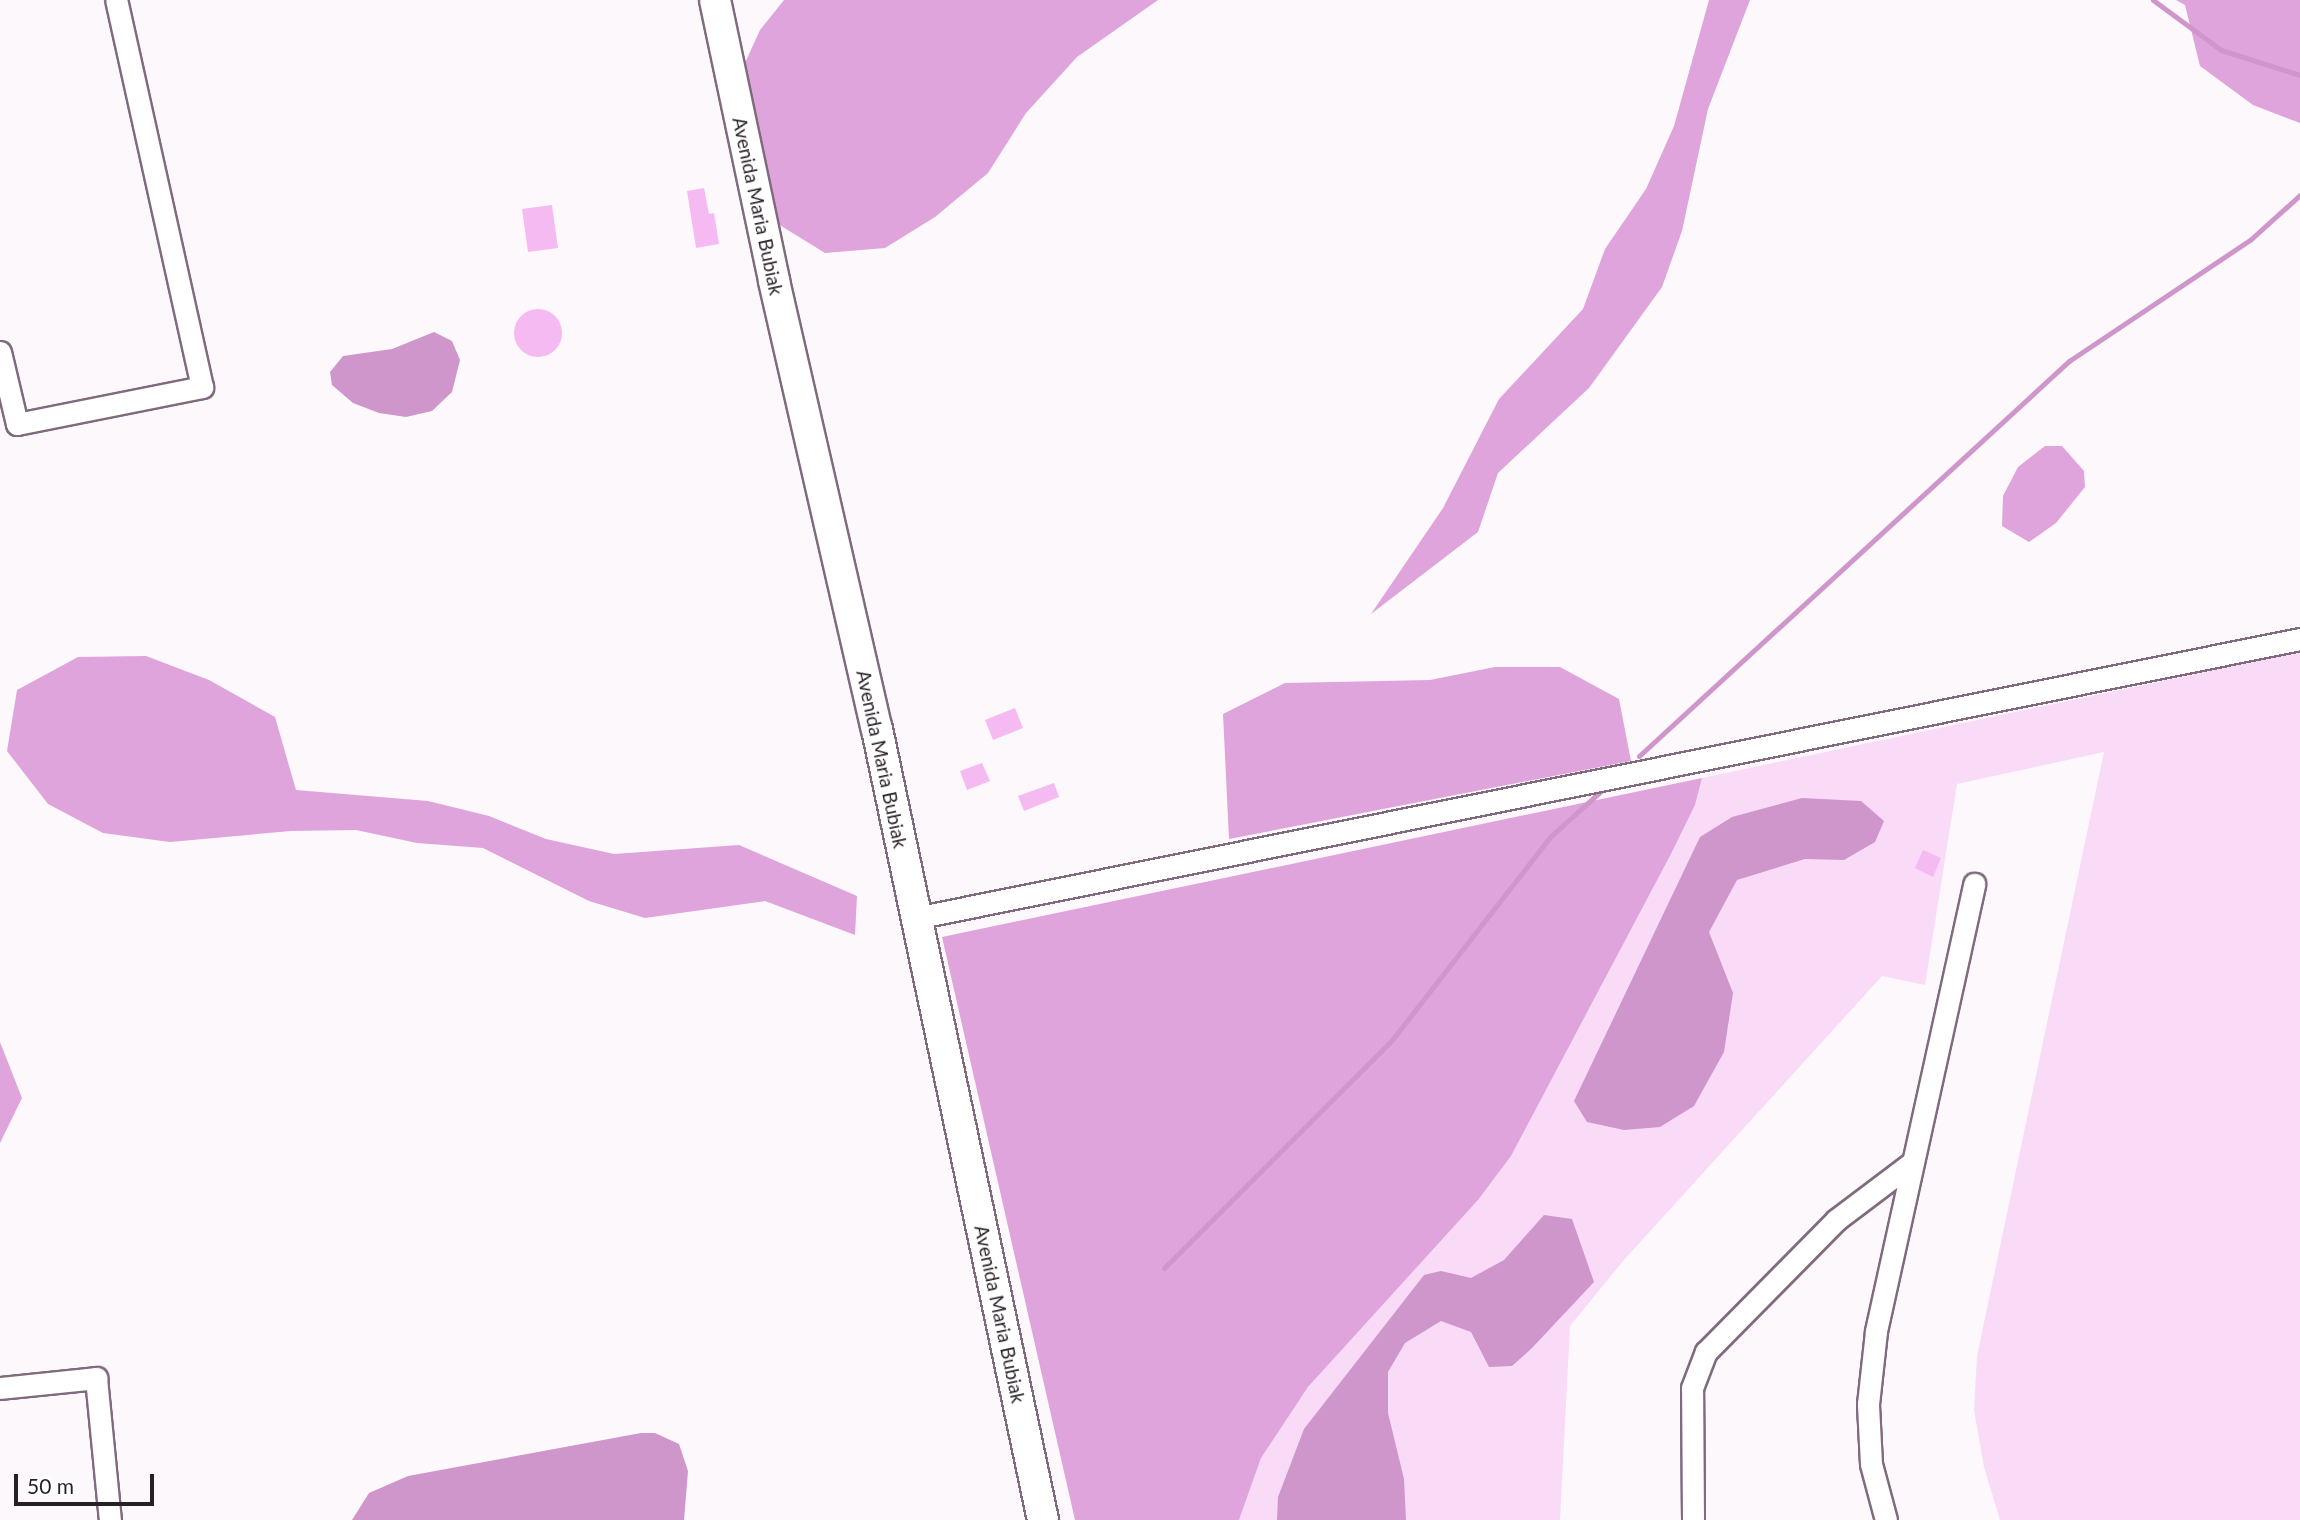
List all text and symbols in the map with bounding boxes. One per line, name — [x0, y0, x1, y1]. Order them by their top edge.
street label: Avenida Maria Bubiak — [728, 115, 788, 297]
street label: Avenida Maria Bubiak — [852, 668, 912, 850]
street label: Avenida Maria Bubiak — [970, 1223, 1030, 1405]
scale bar — [18, 1460, 158, 1504]
text: 50 m — [27, 1473, 74, 1498]

